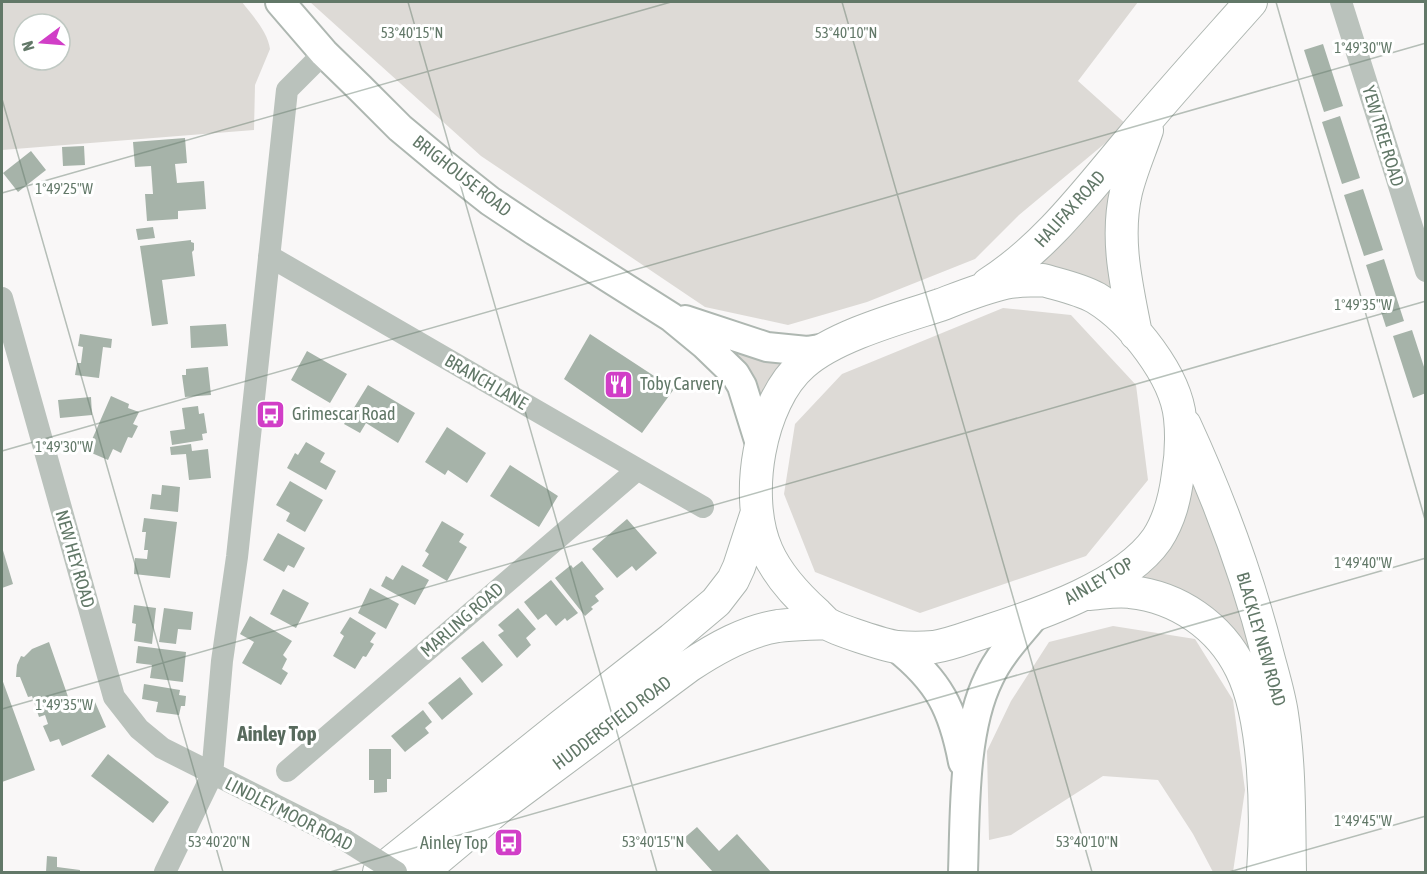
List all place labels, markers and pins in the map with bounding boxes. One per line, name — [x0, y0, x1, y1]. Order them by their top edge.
restaurant icon: Toby Carvery — [603, 368, 635, 400]
place label: Toby Carvery — [640, 373, 723, 394]
bus stop icon: Grimescar Road — [255, 398, 287, 430]
place label: Grimescar Road — [292, 403, 396, 424]
bus stop icon: Ainley Top — [493, 827, 525, 859]
place label: Ainley Top — [420, 832, 488, 853]

